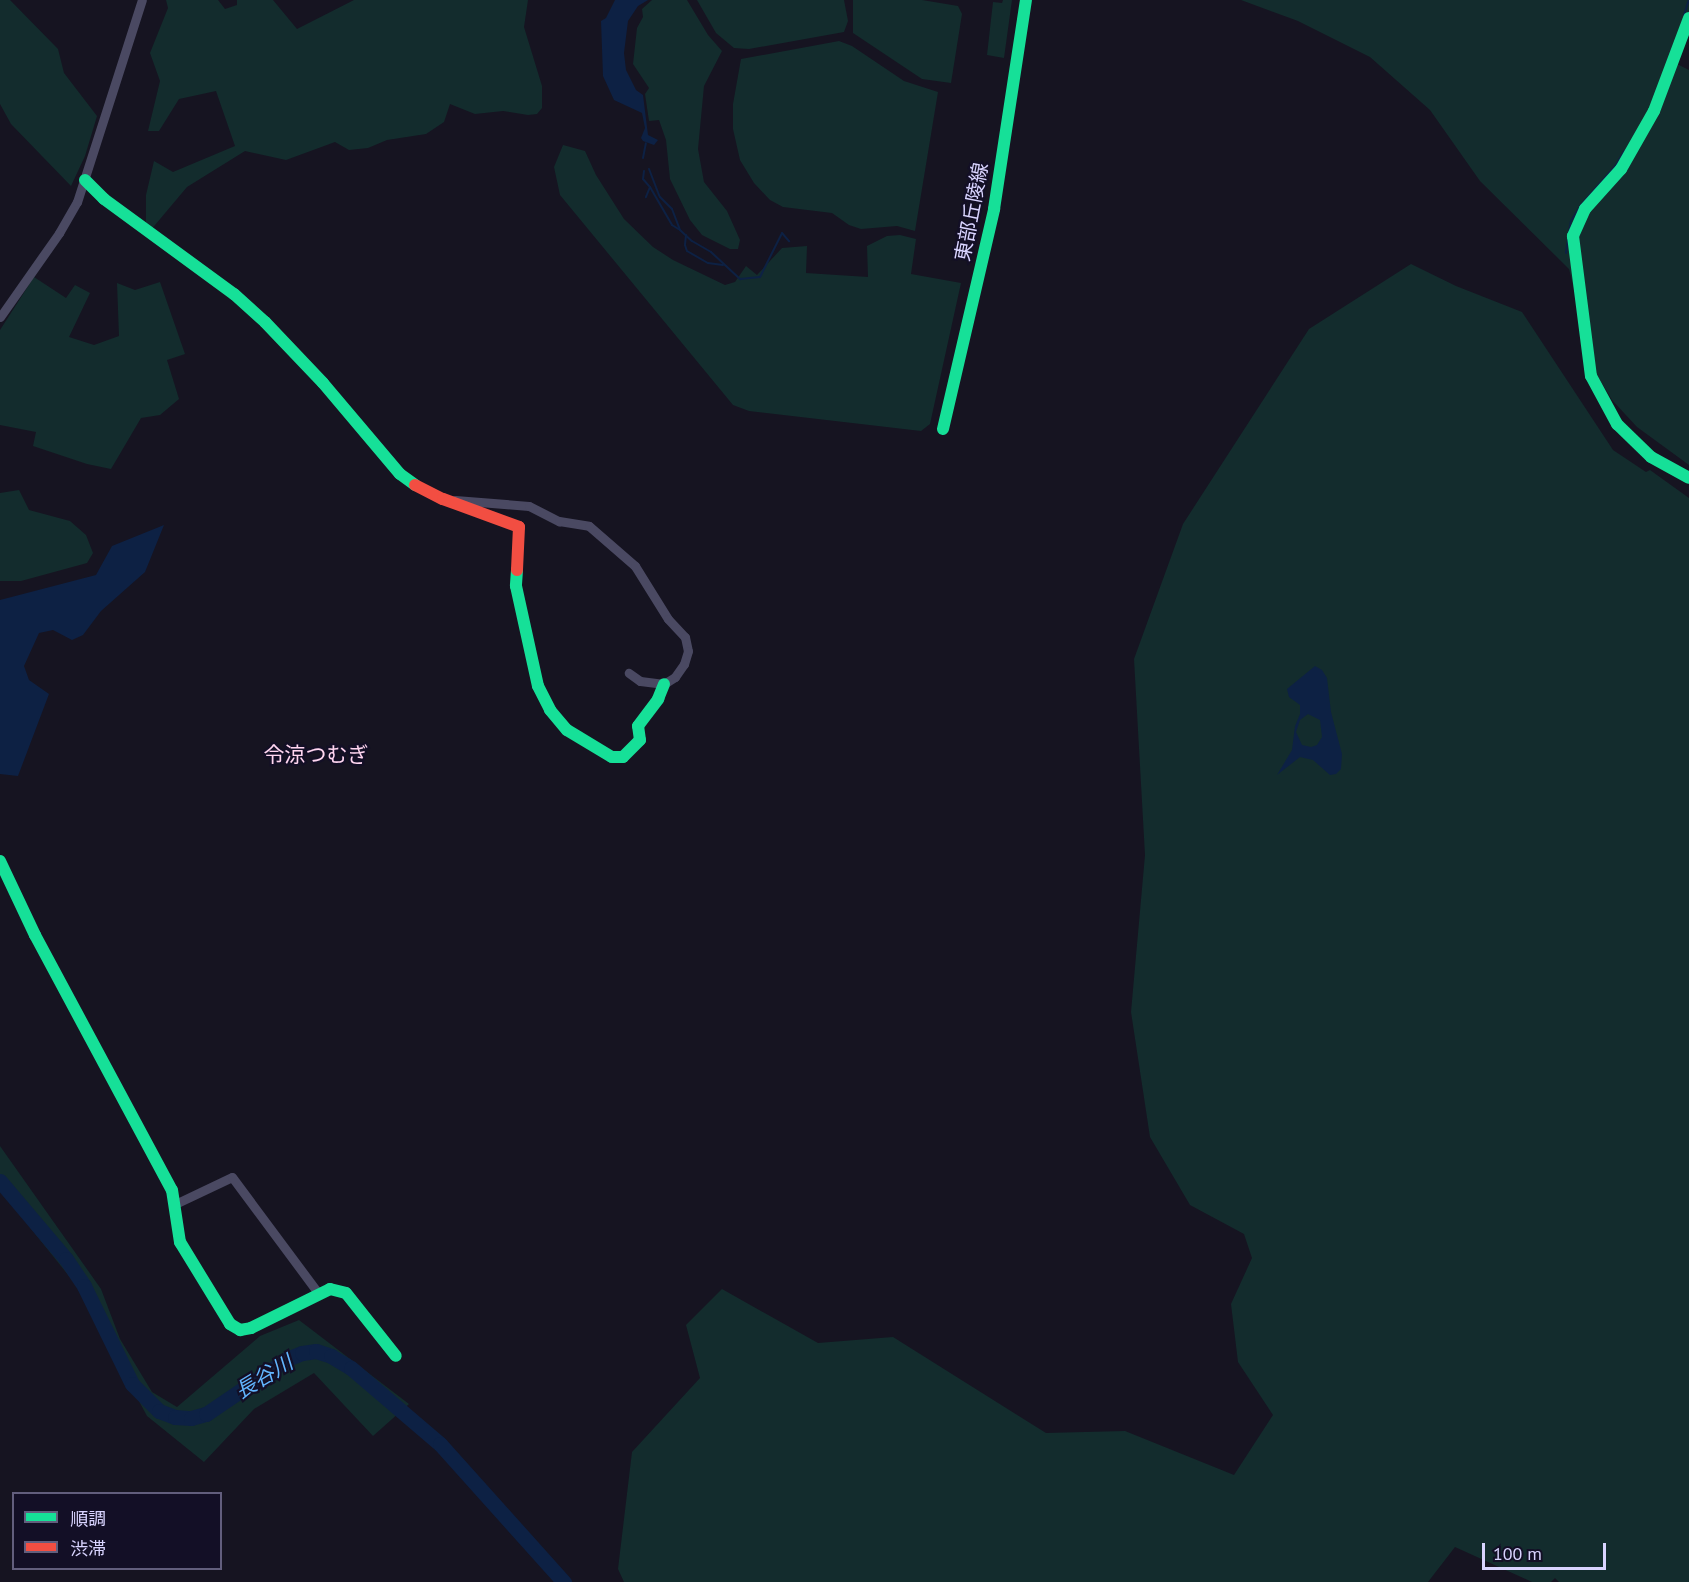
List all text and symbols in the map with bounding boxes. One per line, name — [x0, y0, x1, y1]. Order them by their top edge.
street label: 東部丘陵線 — [951, 161, 993, 263]
district label: 令涼つむぎ — [264, 742, 368, 768]
water label: 長谷川 — [231, 1350, 297, 1404]
legend — [12, 1492, 222, 1570]
text: 順調 — [70, 1507, 106, 1530]
scale bar — [1485, 1531, 1610, 1569]
text: 渋滞 — [70, 1537, 106, 1560]
text: 100 m — [1493, 1542, 1542, 1565]

